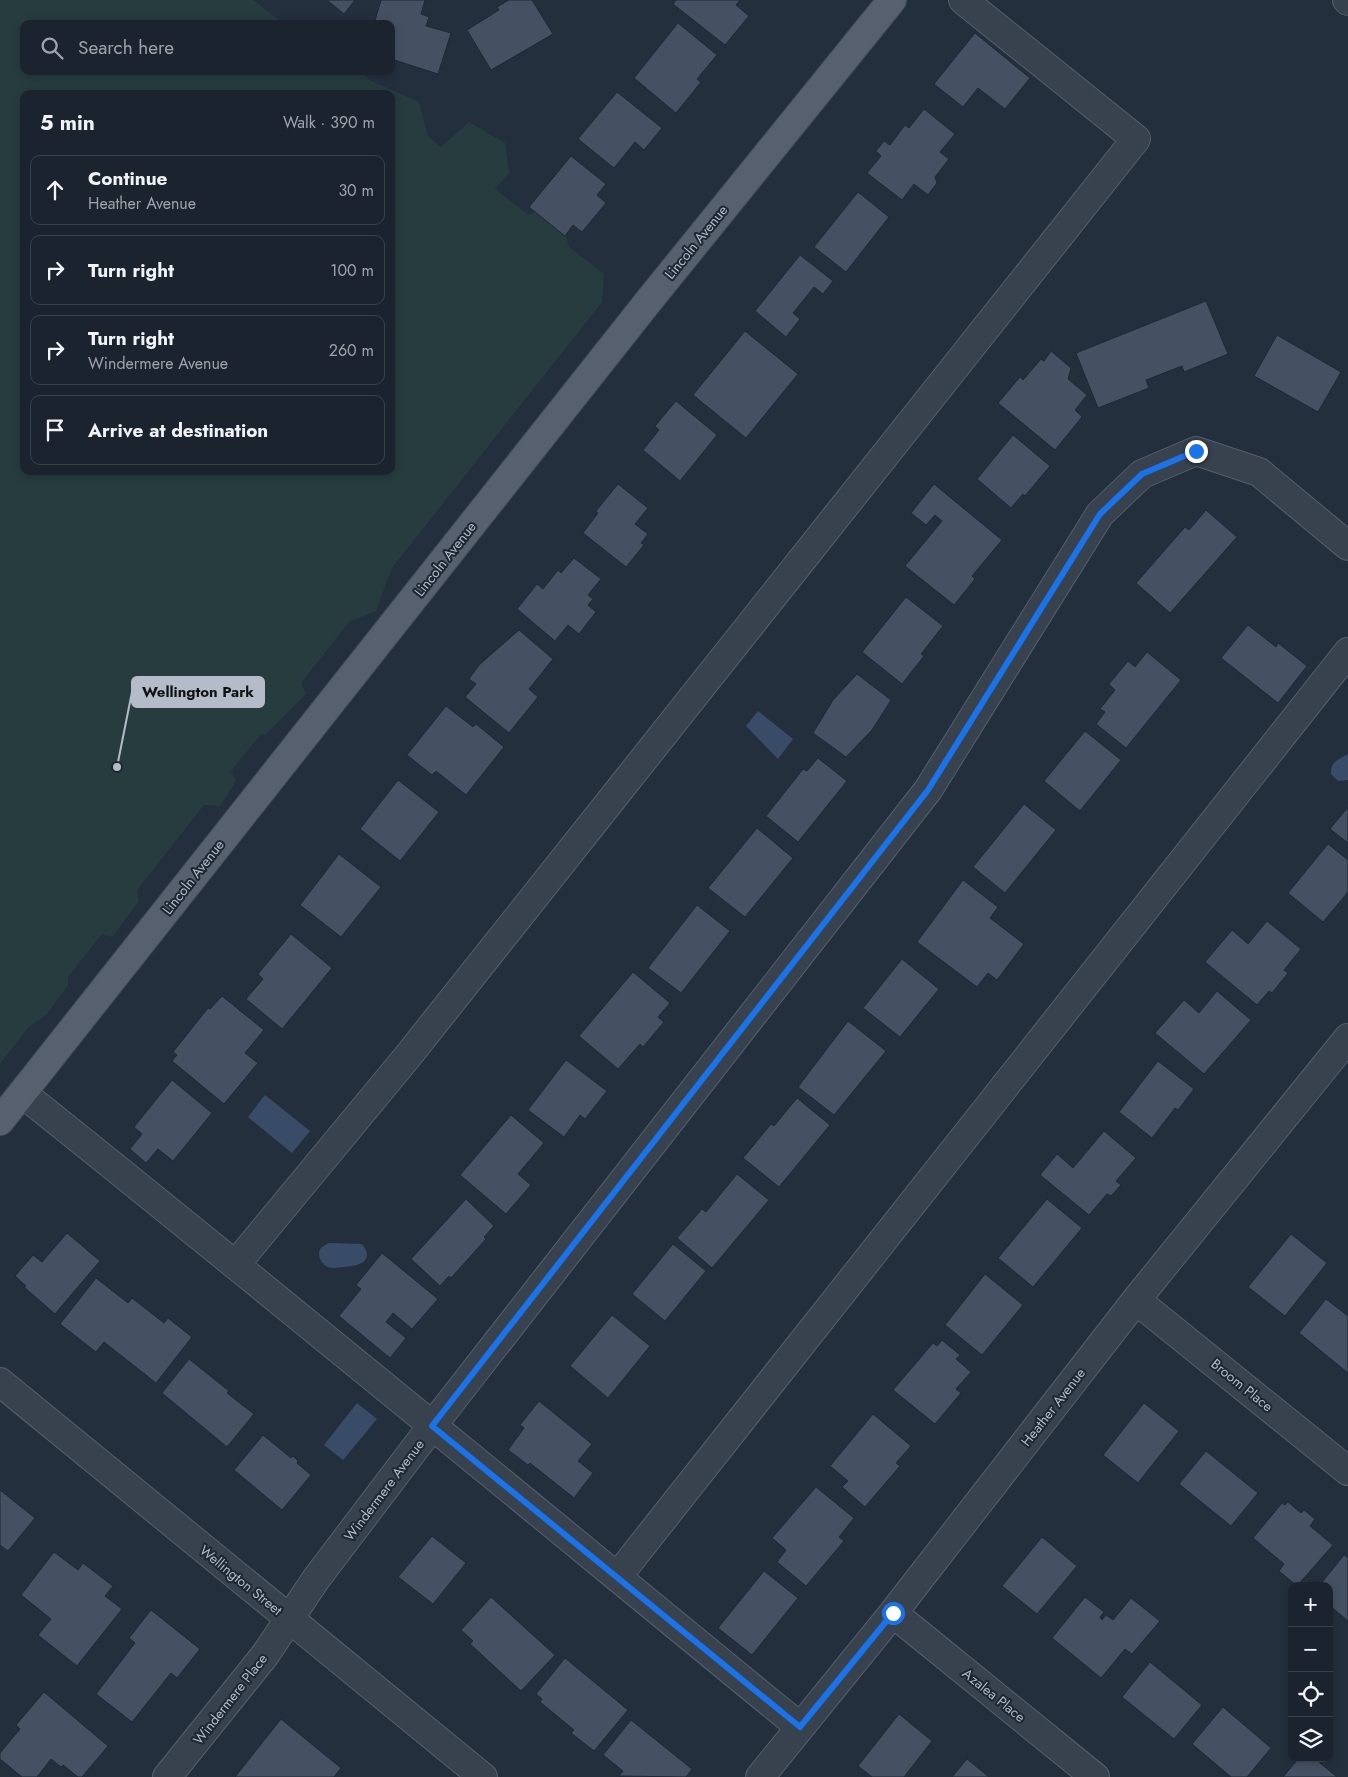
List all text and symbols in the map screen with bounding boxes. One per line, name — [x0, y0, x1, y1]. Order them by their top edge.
search box — [20, 20, 395, 75]
icon: search — [38, 34, 66, 62]
text: Search here — [78, 34, 174, 61]
text: 5 min — [40, 108, 95, 138]
text: Walk · 390 m — [283, 111, 375, 134]
text: Continue — [88, 165, 167, 192]
icon: ahead — [41, 176, 69, 204]
text: 30 m — [338, 179, 374, 202]
text: Heather Avenue — [88, 192, 196, 215]
street label: Lincoln Avenue — [660, 201, 732, 283]
icon: right — [41, 256, 69, 284]
text: Turn right — [88, 257, 174, 284]
text: 100 m — [330, 259, 374, 282]
text: Turn right — [88, 325, 174, 352]
icon: right — [41, 336, 69, 364]
text: 260 m — [329, 339, 374, 362]
text: Windermere Avenue — [88, 352, 228, 375]
icon: arrive — [41, 416, 69, 444]
text: Arrive at destination — [88, 417, 268, 444]
route end — [1185, 440, 1208, 463]
street label: Lincoln Avenue — [409, 517, 481, 601]
callout: Wellington Park — [132, 677, 264, 707]
text: Wellington Park — [142, 681, 254, 703]
street label: Lincoln Avenue — [157, 835, 229, 919]
street label: Broom Place — [1207, 1354, 1277, 1416]
street label: Heather Avenue — [1016, 1364, 1090, 1450]
street label: Windermere Avenue — [339, 1435, 429, 1545]
street label: Wellington Street — [195, 1540, 287, 1620]
map controls — [1288, 1582, 1333, 1762]
button: + — [1288, 1582, 1333, 1627]
route start — [882, 1602, 905, 1625]
button: − — [1288, 1627, 1333, 1672]
street label: Windermere Place — [188, 1649, 272, 1749]
street label: Azalea Place — [958, 1663, 1030, 1727]
button: locate — [1288, 1672, 1333, 1717]
button: layers — [1288, 1717, 1333, 1762]

